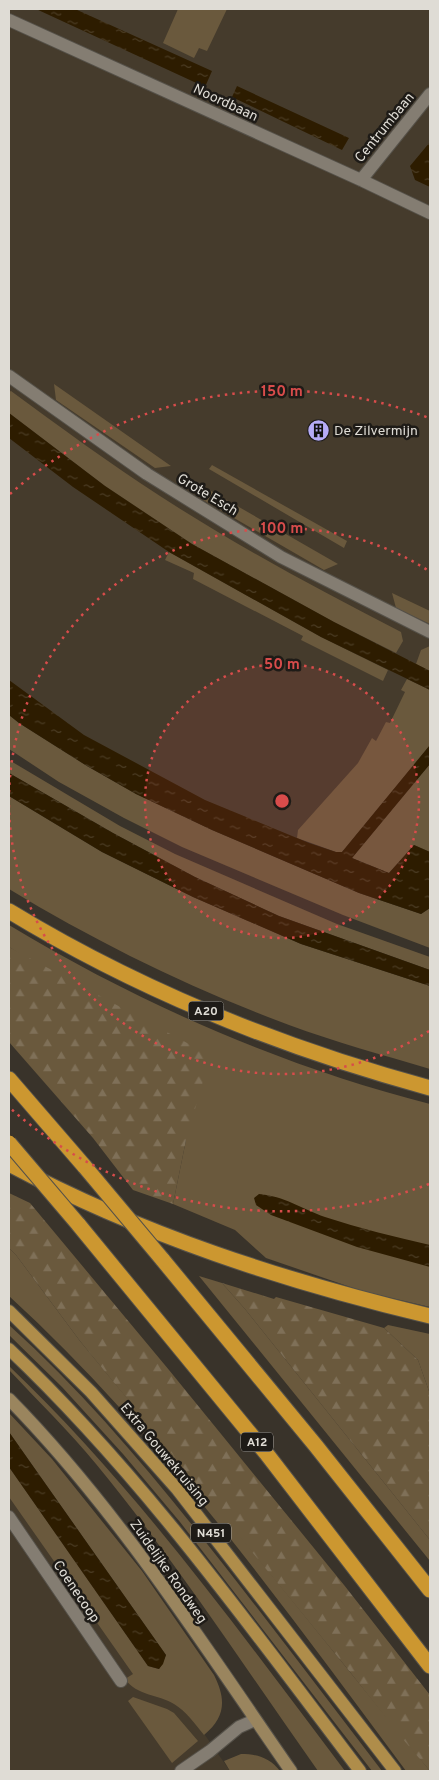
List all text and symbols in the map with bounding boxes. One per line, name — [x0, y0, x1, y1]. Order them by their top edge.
street label: Noordbaan — [190, 81, 261, 126]
street label: Centrumbaan — [352, 89, 419, 166]
text: 150 m — [261, 383, 303, 402]
building icon: De Zilvermijn — [306, 418, 330, 442]
place label: De Zilvermijn — [334, 423, 418, 440]
street label: Grote Esch — [174, 471, 241, 520]
text: 100 m — [261, 520, 303, 539]
text: 50 m — [264, 656, 300, 675]
centre of rings — [273, 792, 291, 810]
road number: A20 — [188, 1001, 224, 1020]
street label: Extra Gouwekruising — [116, 1400, 212, 1510]
road number: A12 — [241, 1432, 273, 1451]
street label: Zuidelijke Rondweg — [126, 1517, 210, 1627]
road number: N451 — [191, 1524, 231, 1542]
street label: Coenecoop — [49, 1557, 103, 1626]

